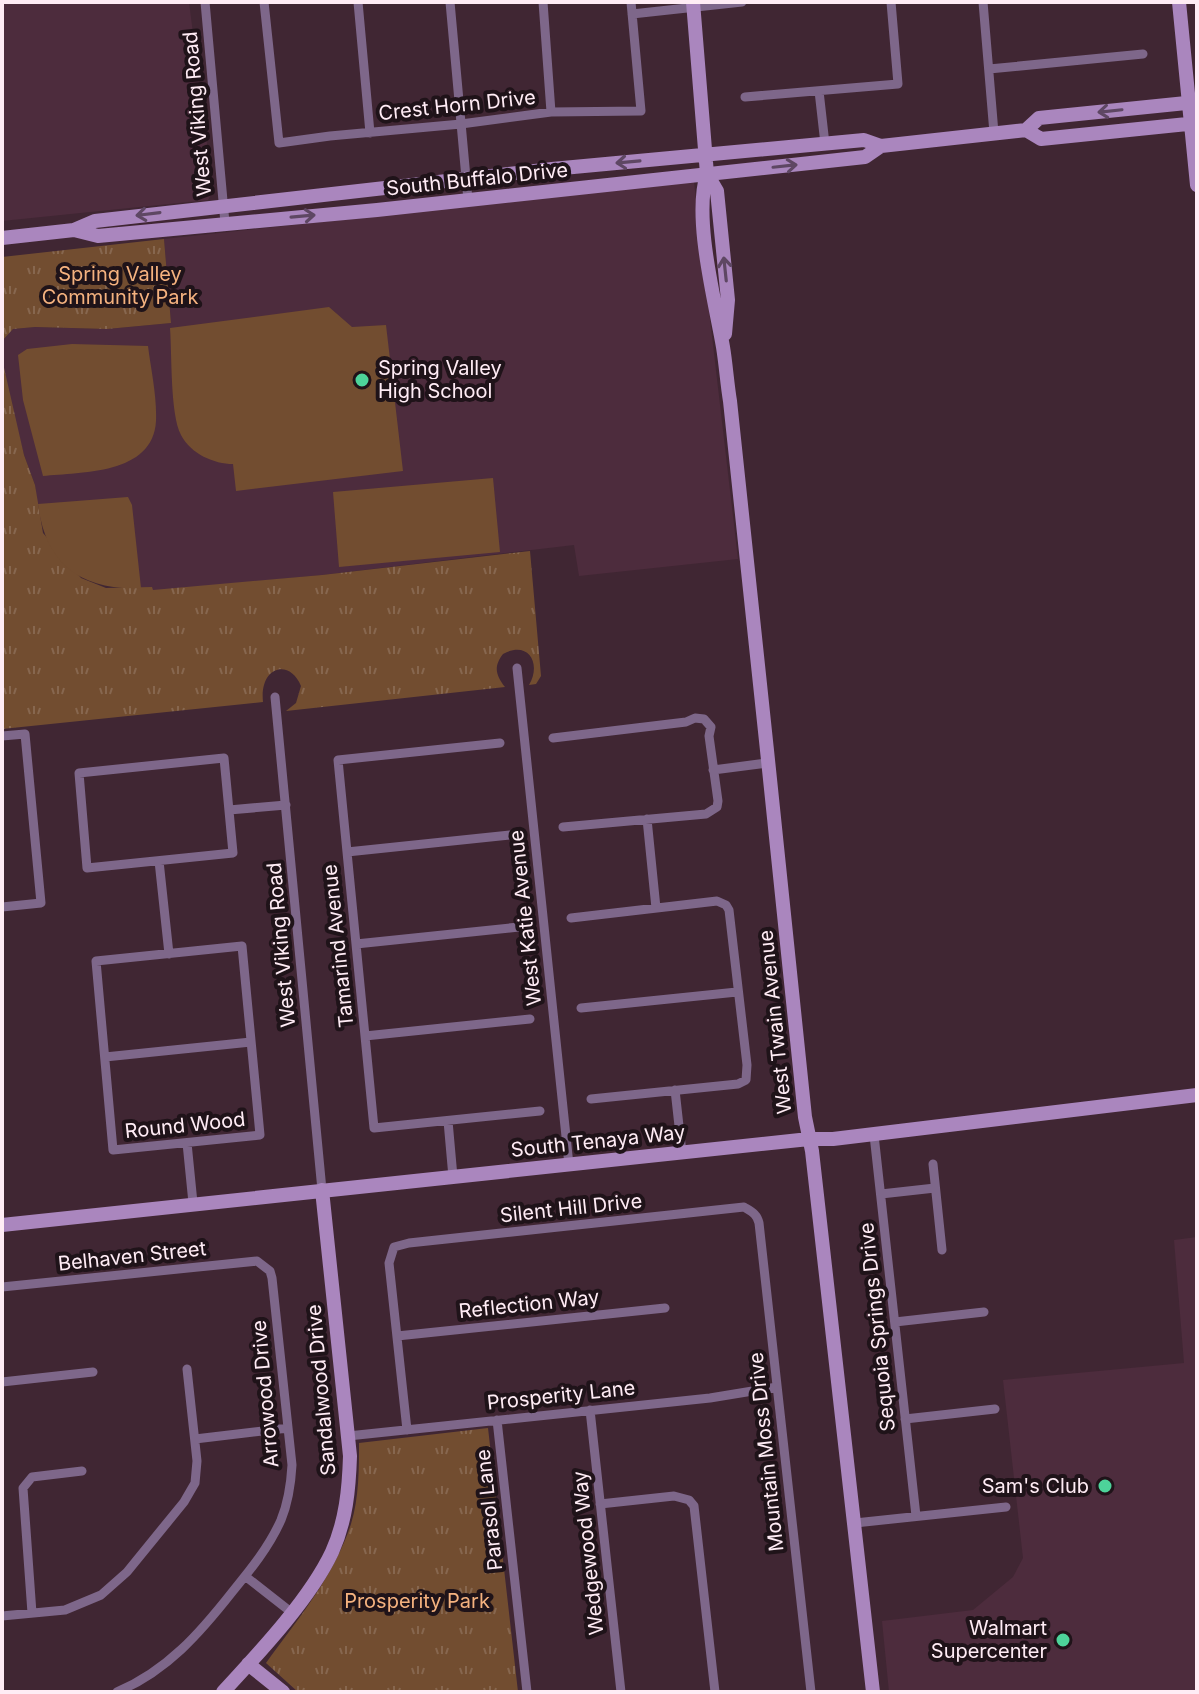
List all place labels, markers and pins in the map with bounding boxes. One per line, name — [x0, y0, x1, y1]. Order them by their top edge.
place label: Spring Valley High School — [378, 356, 502, 403]
marker: Spring Valley High School — [353, 371, 371, 389]
place label: Sam's Club — [982, 1474, 1089, 1498]
marker: Sam's Club — [1096, 1477, 1114, 1495]
place label: Walmart Supercenter — [931, 1616, 1047, 1663]
marker: Walmart Supercenter — [1054, 1631, 1072, 1649]

